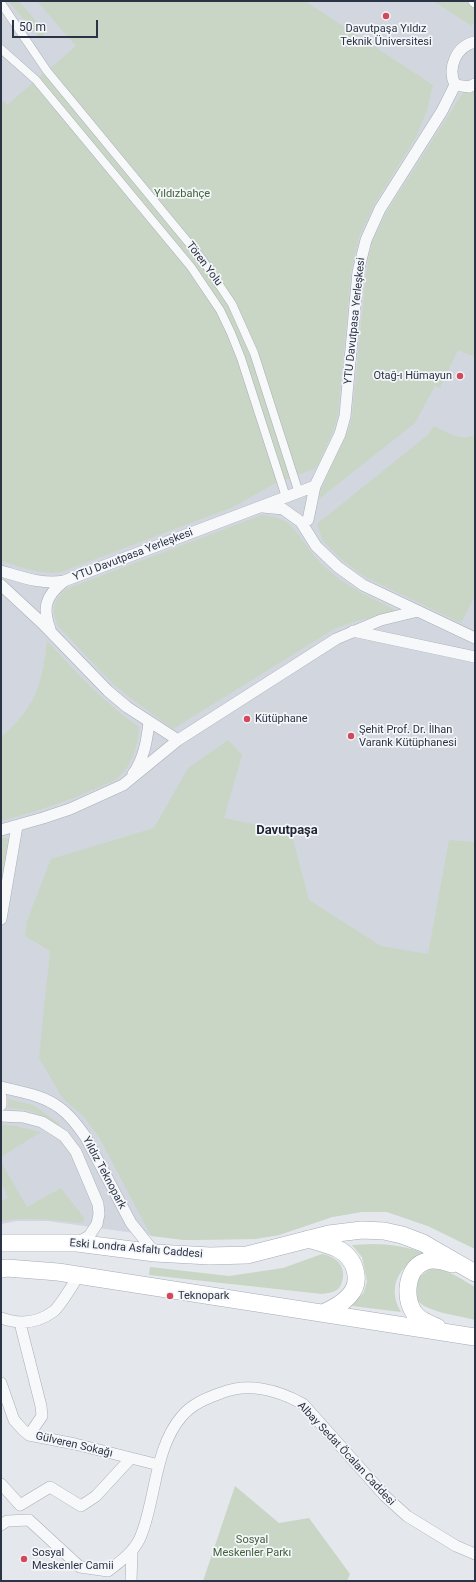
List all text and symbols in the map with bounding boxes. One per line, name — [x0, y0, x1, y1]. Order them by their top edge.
marker: Davutpaşa Yıldız Teknik Üniversitesi — [381, 11, 391, 21]
scale bar — [14, 12, 100, 38]
text: 50 m — [19, 20, 46, 34]
place label: Davutpaşa Yıldız Teknik Üniversitesi — [340, 22, 432, 48]
park label: Yıldızbahçe — [154, 187, 210, 201]
street label: Tören Yolu — [183, 239, 225, 289]
street label: YTU Davutpasa Yerleşkesi — [342, 257, 368, 385]
place label: Otağ-ı Hümayun — [373, 369, 452, 383]
marker: Otağ-ı Hümayun — [455, 371, 465, 381]
street label: YTU Davutpasa Yerleşkesi — [71, 526, 195, 584]
place label: Kütüphane — [255, 712, 308, 726]
marker: Kütüphane — [242, 714, 252, 724]
place label: Şehit Prof. Dr. İlhan Varank Kütüphanesi — [359, 723, 457, 749]
marker: Şehit Prof. Dr. İlhan Varank Kütüphanesi — [346, 731, 356, 741]
district label: Davutpaşa — [256, 823, 318, 839]
street label: Yıldız Teknopark — [79, 1134, 129, 1212]
street label: Eski Londra Asfaltı Caddesi — [69, 1237, 203, 1261]
place label: Teknopark — [178, 1289, 229, 1303]
marker: Teknopark — [165, 1291, 175, 1301]
street label: Albay Sedat Öcalan Caddesi — [294, 1399, 398, 1509]
street label: Gülveren Sokağı — [34, 1430, 114, 1460]
park label: Sosyal Meskenler Parkı — [213, 1533, 291, 1559]
place label: Sosyal Meskenler Camii — [32, 1546, 114, 1572]
marker: Sosyal Meskenler Camii — [19, 1554, 29, 1564]

